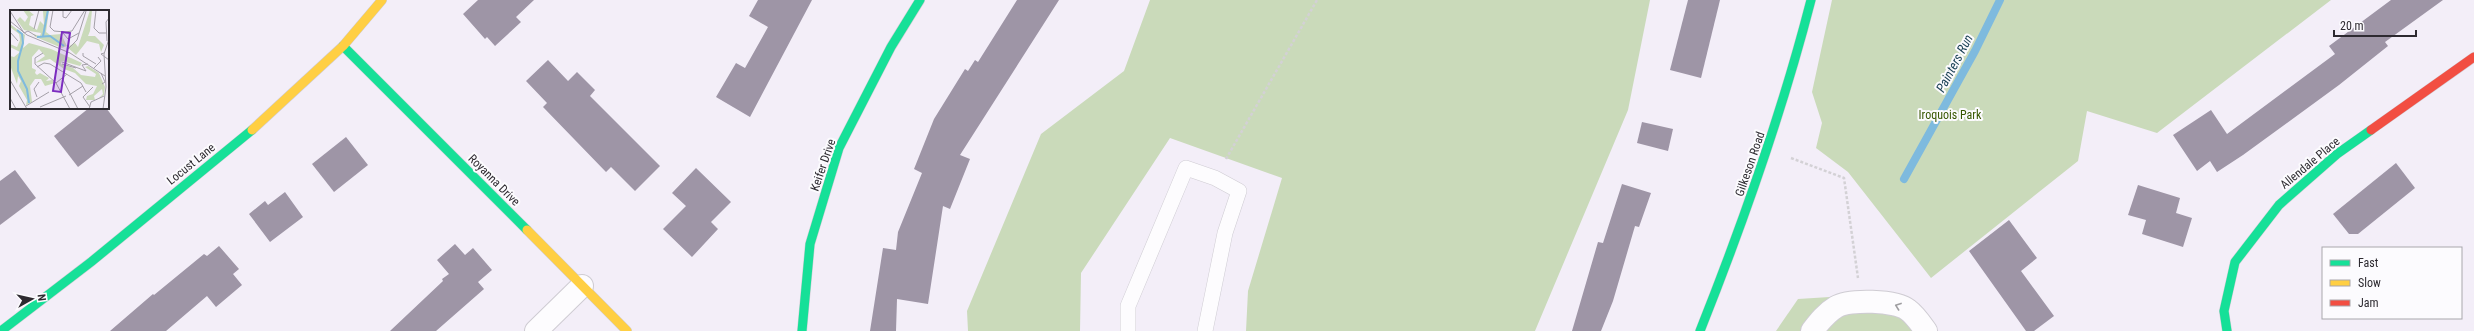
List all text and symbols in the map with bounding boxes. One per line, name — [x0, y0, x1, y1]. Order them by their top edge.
inset map — [10, 10, 109, 109]
scale bar — [2334, 12, 2416, 38]
text: 20 m — [2340, 19, 2364, 33]
water label: Painters Run — [1933, 32, 1976, 95]
park label: Iroquois Park — [1919, 108, 1982, 122]
street label: Gilkeson Road — [1732, 130, 1768, 198]
street label: Allendale Place — [2278, 134, 2343, 192]
street label: Keifer Drive — [808, 137, 839, 193]
street label: Locust Lane — [164, 140, 218, 188]
street label: Royanna Drive — [465, 151, 523, 209]
legend — [2322, 247, 2462, 319]
text: Fast — [2358, 256, 2379, 270]
text: Slow — [2358, 276, 2381, 290]
north arrow — [12, 279, 52, 319]
text: N — [35, 293, 48, 302]
text: Jam — [2358, 296, 2379, 310]
one-way arrow — [1895, 302, 1902, 310]

